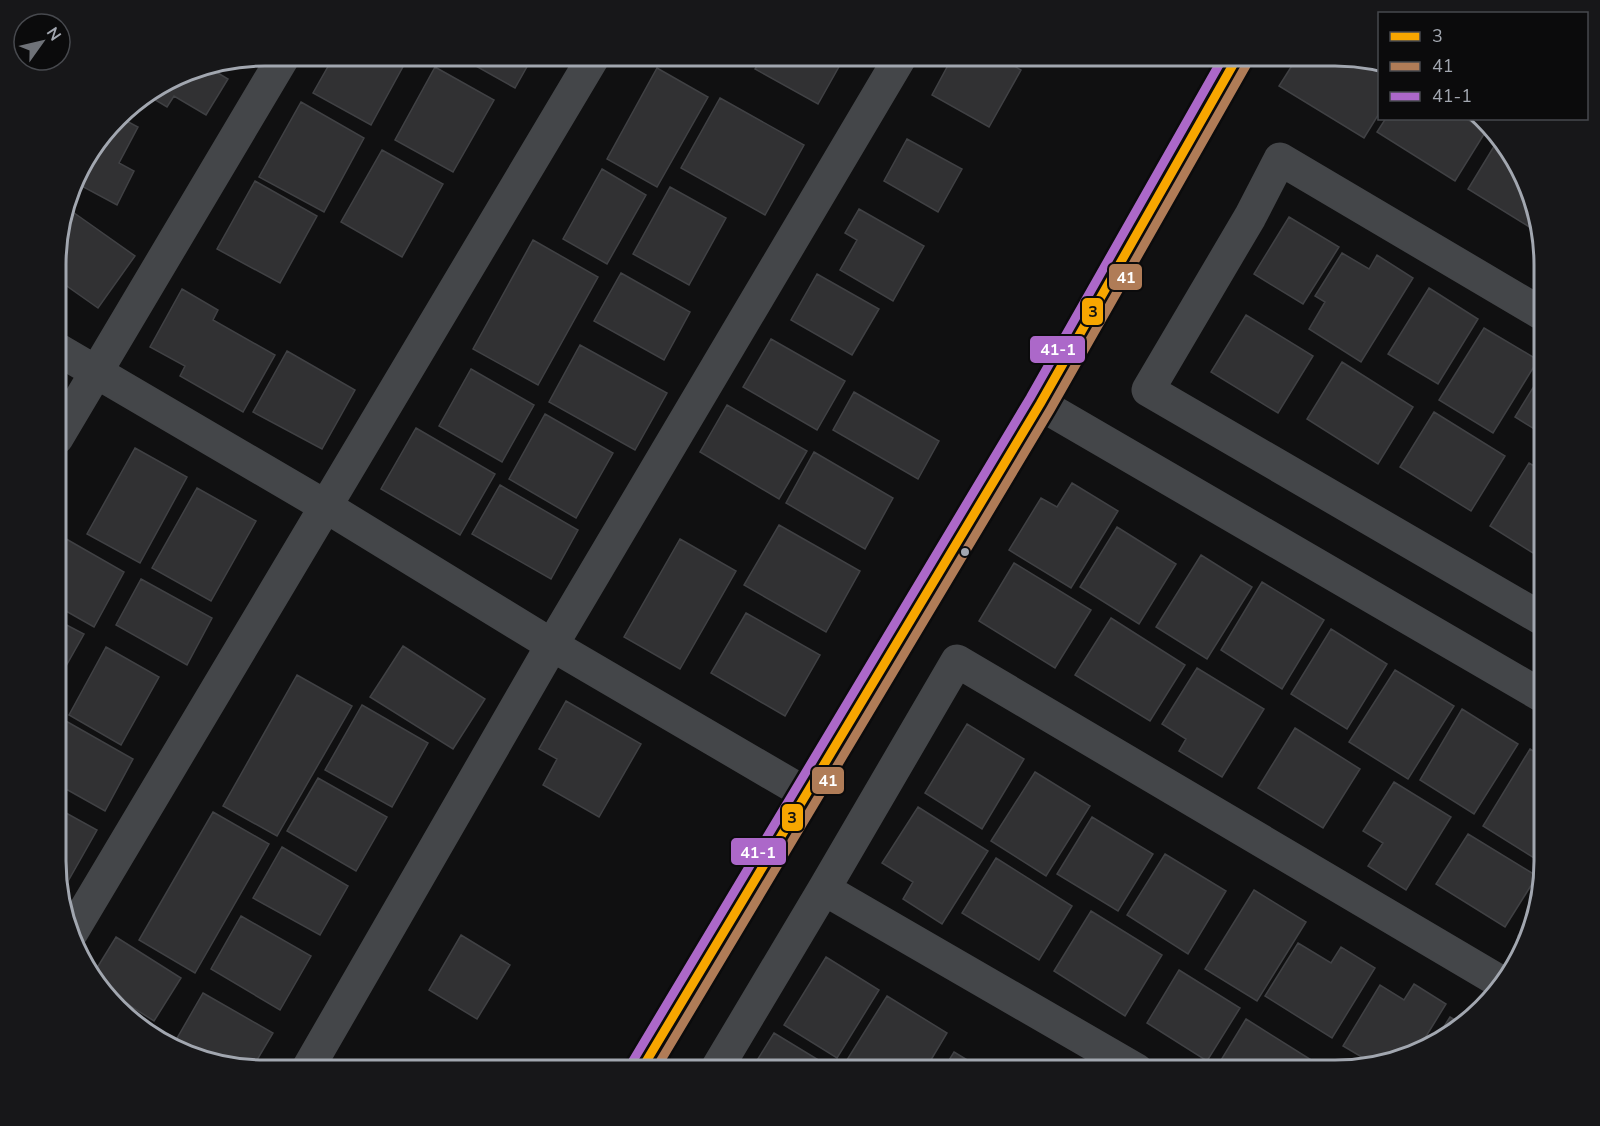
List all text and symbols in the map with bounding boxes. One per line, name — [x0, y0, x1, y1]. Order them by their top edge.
north arrow — [12, 12, 72, 72]
legend — [1378, 12, 1588, 120]
text: N — [41, 23, 66, 45]
text: 3 — [1432, 24, 1443, 48]
text: 41 — [1432, 54, 1454, 78]
text: 41-1 — [1432, 84, 1472, 108]
line badge: 41 — [1108, 263, 1143, 291]
text: 41 — [1116, 267, 1136, 289]
line badge: 3 — [1081, 297, 1104, 326]
text: 3 — [1088, 301, 1098, 323]
line badge: 41-1 — [1029, 335, 1086, 364]
text: 41-1 — [1040, 339, 1076, 361]
unlabelled marker — [959, 546, 971, 558]
line badge: 41 — [811, 766, 845, 795]
text: 41 — [818, 770, 838, 792]
line badge: 3 — [781, 803, 804, 832]
text: 3 — [787, 807, 797, 829]
line badge: 41-1 — [730, 837, 787, 866]
text: 41-1 — [740, 842, 776, 864]

